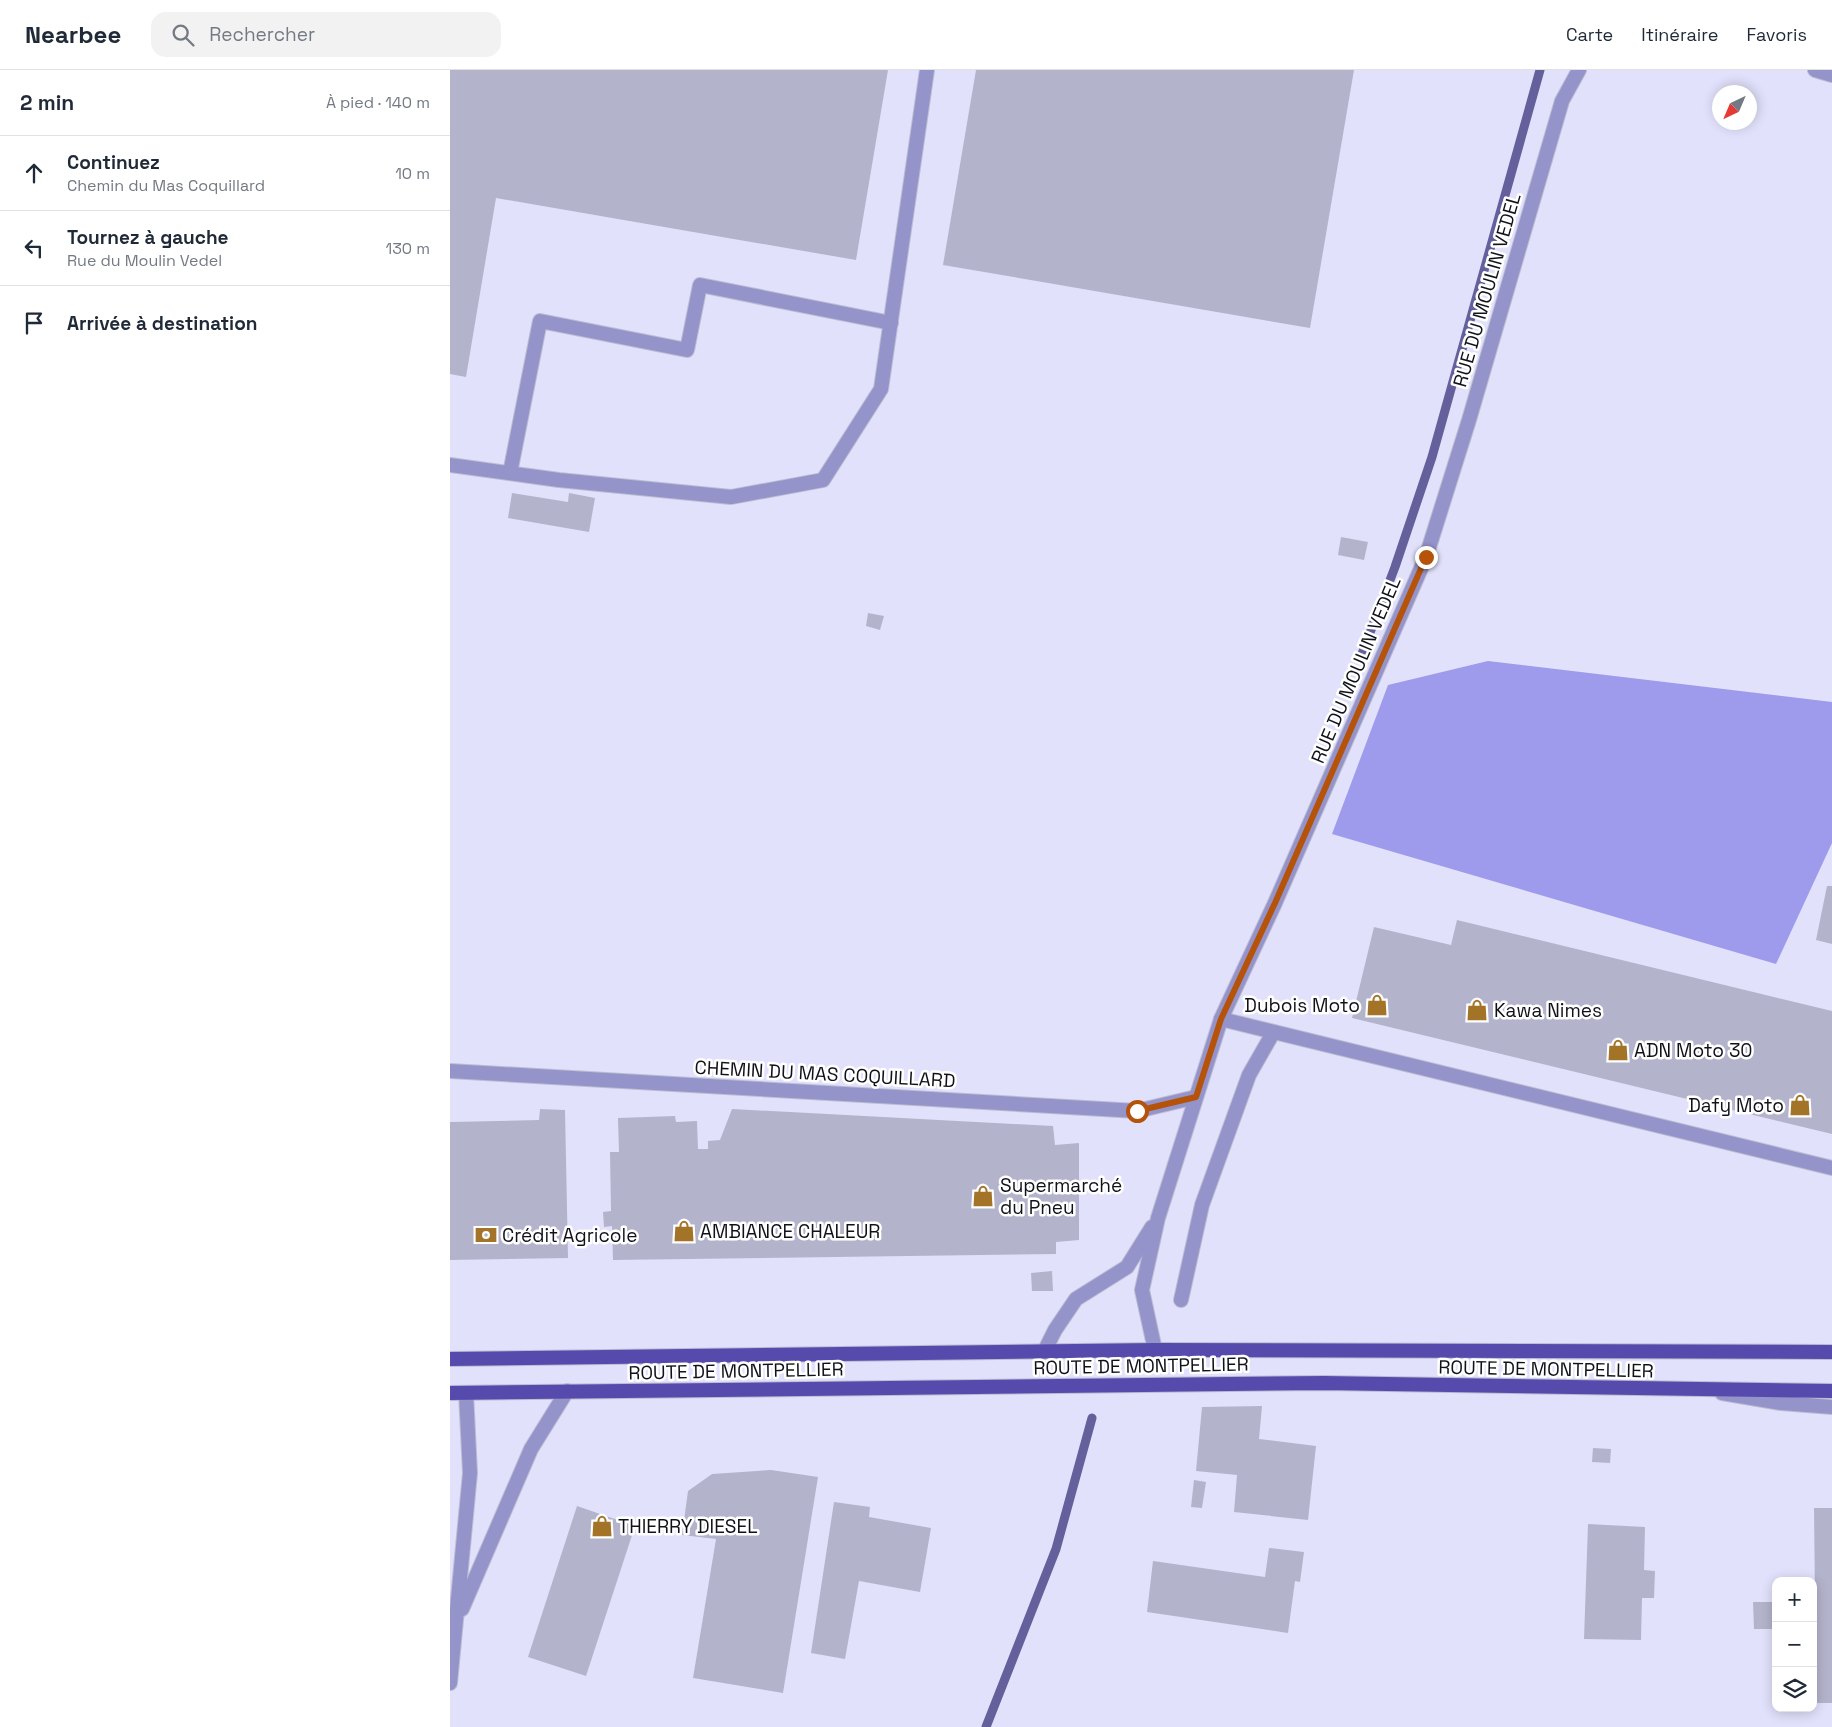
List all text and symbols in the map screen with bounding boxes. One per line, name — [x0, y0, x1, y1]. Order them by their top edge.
search box — [151, 12, 501, 57]
text: Nearbee — [25, 19, 121, 50]
icon: search — [169, 21, 197, 49]
text: Rechercher — [209, 22, 315, 47]
text: Carte — [1566, 23, 1613, 46]
text: Itinéraire — [1641, 23, 1718, 46]
text: Favoris — [1746, 23, 1807, 46]
north arrow — [1712, 85, 1757, 130]
text: 2 min — [20, 89, 74, 116]
text: À pied · 140 m — [326, 92, 430, 113]
text: Continuez — [67, 150, 160, 175]
icon: ahead — [20, 159, 48, 187]
text: 10 m — [395, 163, 430, 184]
text: Chemin du Mas Coquillard — [67, 175, 265, 196]
street label: RUE DU MOULIN VEDEL — [1447, 190, 1527, 390]
text: Tournez à gauche — [67, 225, 229, 250]
icon: left — [20, 234, 48, 262]
text: 130 m — [386, 238, 430, 259]
text: Rue du Moulin Vedel — [67, 250, 222, 271]
icon: arrive — [20, 309, 48, 337]
text: Arrivée à destination — [67, 311, 257, 336]
route end — [1415, 546, 1438, 569]
street label: RUE DU MOULIN VEDEL — [1305, 573, 1407, 767]
shop icon: Dubois Moto — [1364, 992, 1390, 1018]
place label: Dubois Moto — [1244, 993, 1360, 1018]
shop icon: Kawa Nimes — [1464, 997, 1490, 1023]
place label: Kawa Nimes — [1494, 998, 1602, 1023]
shop icon: ADN Moto 30 — [1605, 1037, 1631, 1063]
place label: ADN Moto 30 — [1634, 1038, 1753, 1063]
street label: CHEMIN DU MAS COQUILLARD — [694, 1055, 956, 1093]
shop icon: Dafy Moto — [1787, 1092, 1813, 1118]
place label: Dafy Moto — [1688, 1093, 1784, 1118]
route start — [1126, 1100, 1149, 1123]
place label: Supermarché du Pneu — [1000, 1173, 1122, 1220]
shop icon: Supermarché du Pneu — [970, 1183, 996, 1209]
shop icon: AMBIANCE CHALEUR — [671, 1218, 697, 1244]
place label: AMBIANCE CHALEUR — [700, 1219, 880, 1244]
bank icon: Crédit Agricole — [473, 1222, 499, 1248]
place label: Crédit Agricole — [502, 1223, 638, 1248]
street label: ROUTE DE MONTPELLIER — [1033, 1352, 1249, 1380]
street label: ROUTE DE MONTPELLIER — [1438, 1355, 1654, 1383]
street label: ROUTE DE MONTPELLIER — [628, 1357, 844, 1385]
shop icon: THIERRY DIESEL — [589, 1513, 615, 1539]
place label: THIERRY DIESEL — [618, 1514, 758, 1539]
map controls — [1772, 1577, 1817, 1712]
button: + — [1772, 1577, 1817, 1622]
button: − — [1772, 1622, 1817, 1667]
button: layers — [1772, 1667, 1817, 1712]

